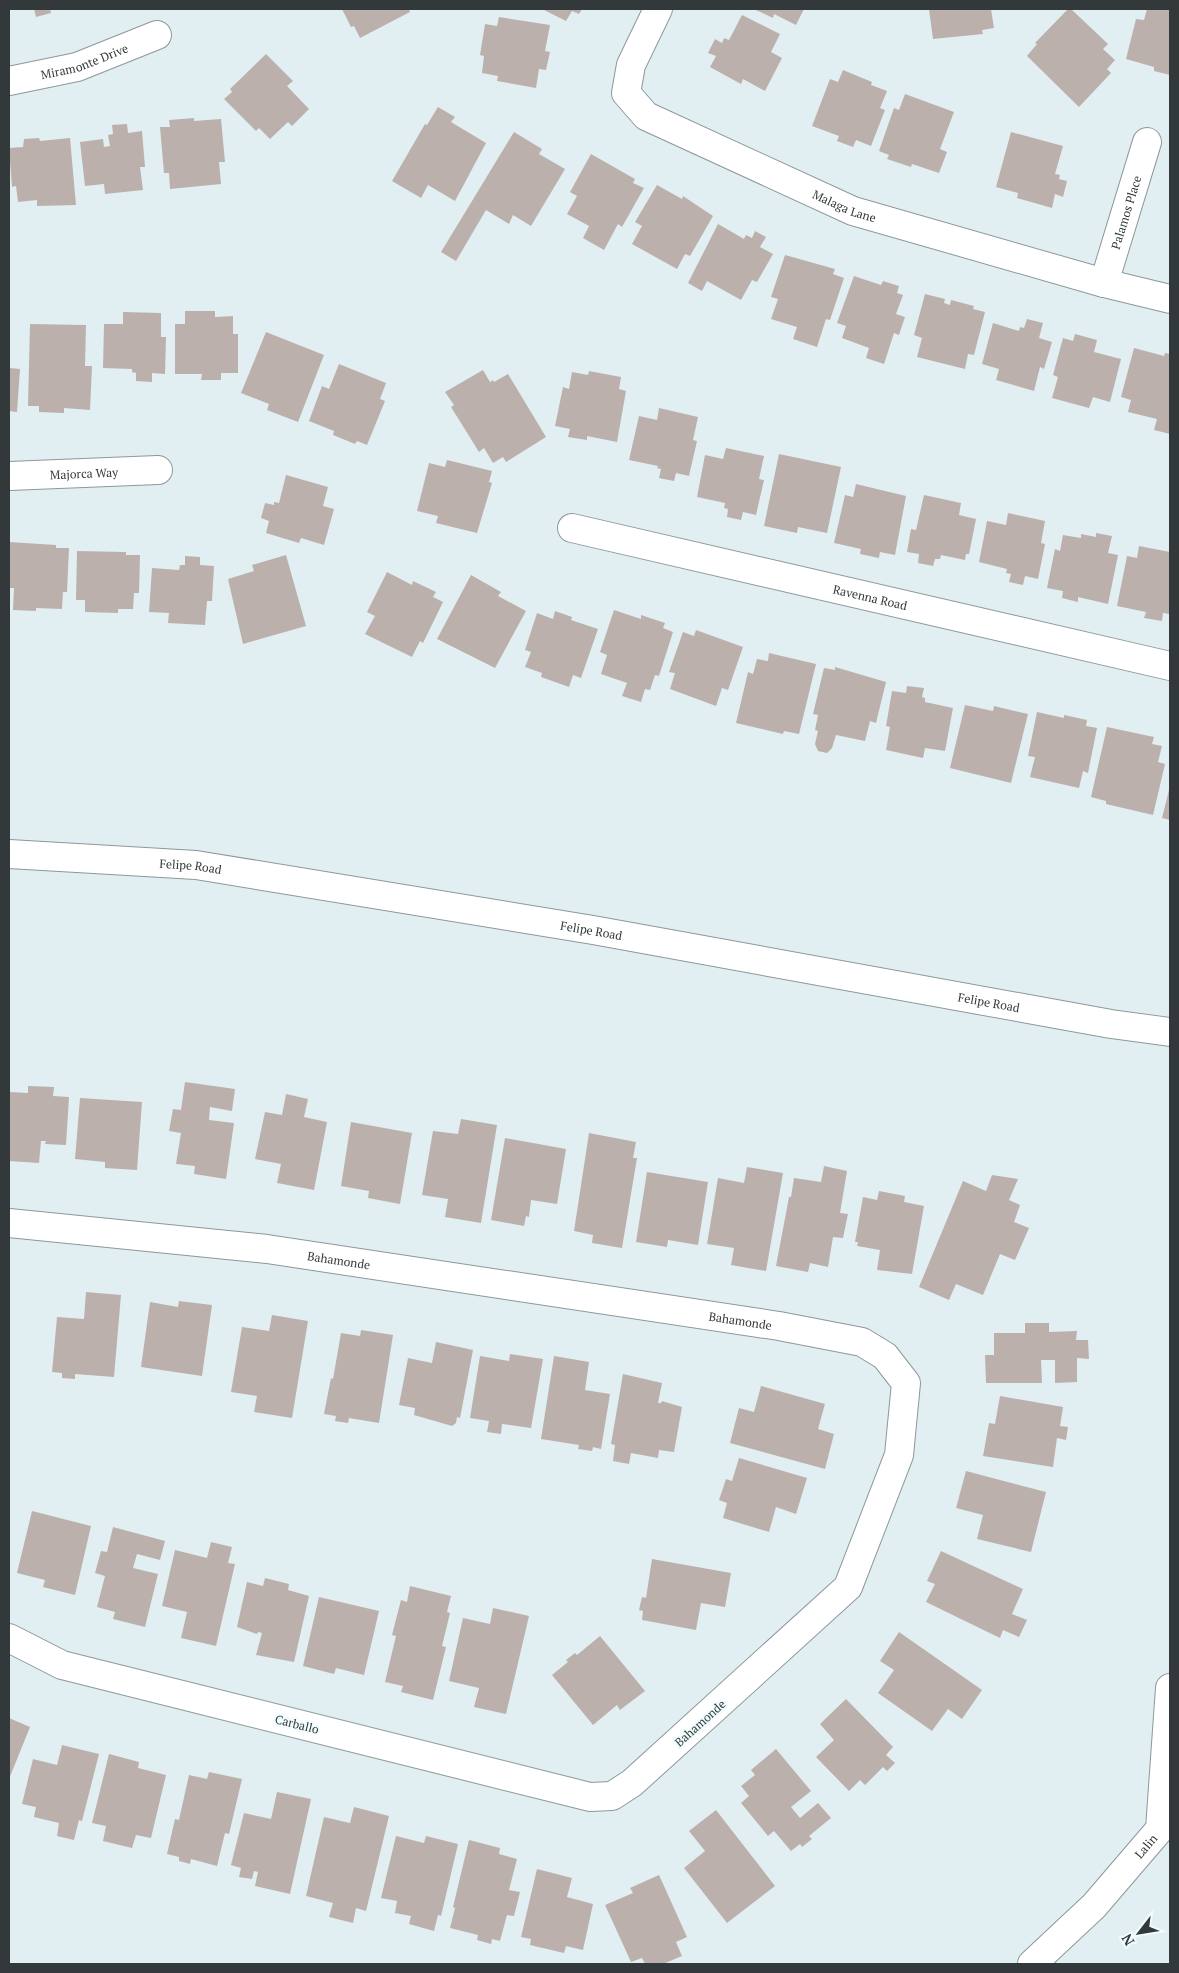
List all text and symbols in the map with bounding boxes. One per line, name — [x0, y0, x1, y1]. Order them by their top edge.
street label: Miramonte Drive — [39, 40, 130, 82]
street label: Palamos Place — [1107, 174, 1144, 251]
street label: Malaga Lane — [810, 186, 878, 225]
street label: Majorca Way — [50, 464, 119, 482]
street label: Ravenna Road — [832, 581, 909, 613]
street label: Felipe Road — [159, 855, 223, 877]
street label: Felipe Road — [559, 917, 624, 943]
street label: Felipe Road — [957, 989, 1021, 1015]
street label: Bahamonde — [306, 1248, 371, 1272]
street label: Bahamonde — [708, 1308, 773, 1332]
street label: Bahamonde — [671, 1696, 729, 1750]
street label: Carballo — [273, 1711, 321, 1737]
street label: Lalin — [1131, 1831, 1160, 1861]
north arrow — [1114, 1908, 1164, 1958]
text: N — [1116, 1930, 1138, 1949]

